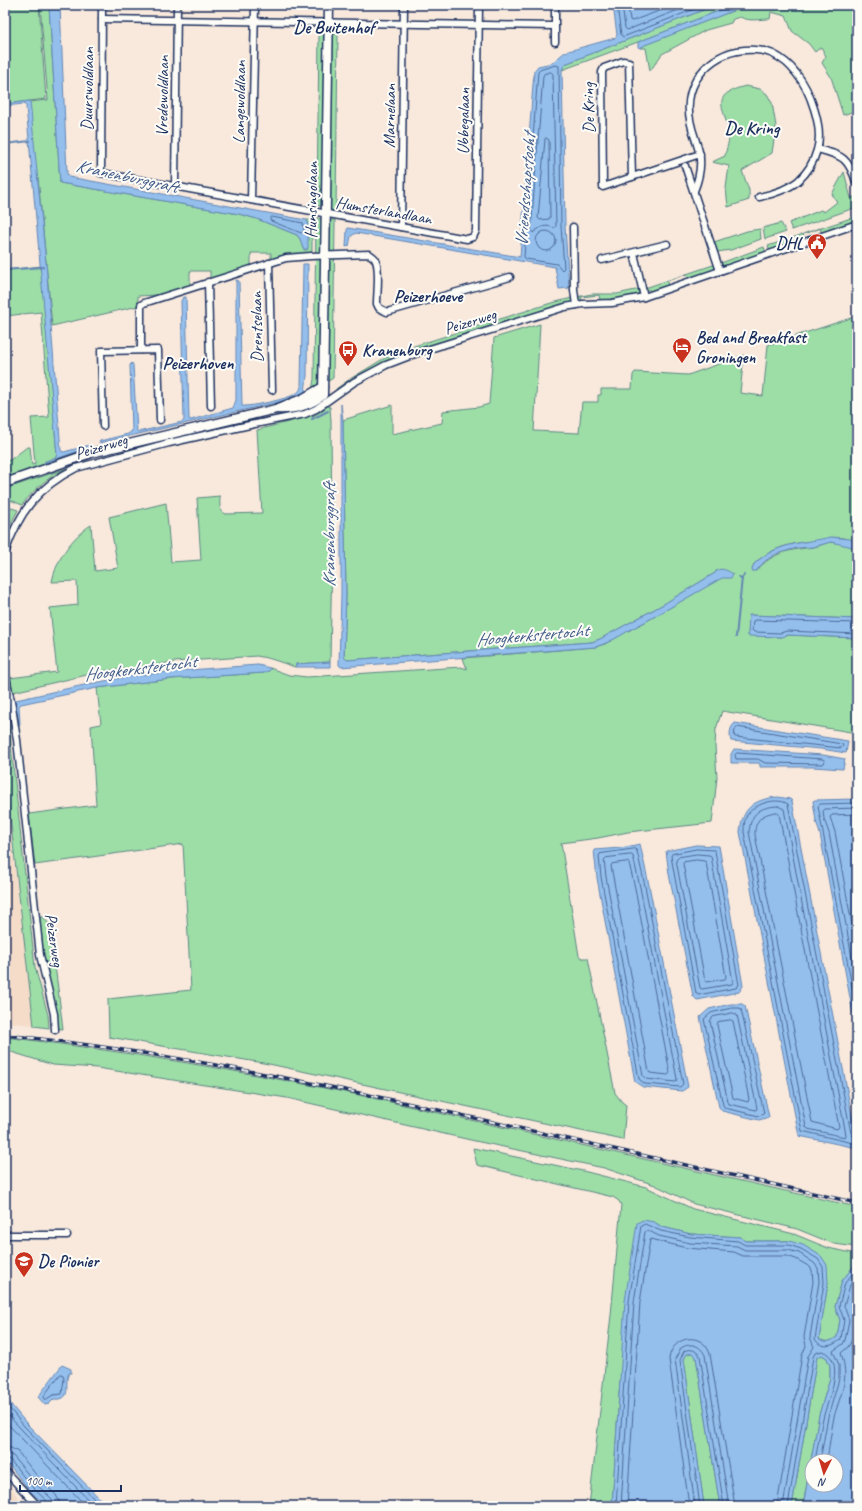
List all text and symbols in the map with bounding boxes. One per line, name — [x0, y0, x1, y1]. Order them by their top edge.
district label: De Buitenhof — [293, 16, 379, 38]
street label: Duurswoldlaan — [76, 46, 99, 131]
street label: Vredewoldlaan — [151, 54, 174, 137]
street label: Langewoldlaan — [228, 59, 251, 144]
street label: De Kring — [578, 82, 599, 134]
street label: Marnelaan — [378, 83, 401, 148]
street label: Ubbegalaan — [452, 87, 475, 154]
district label: De Kring — [725, 117, 781, 139]
water label: Vriendschapstocht — [510, 128, 540, 247]
water label: Kranenburggraft — [74, 154, 184, 198]
street label: Hunsingolaan — [300, 160, 323, 239]
street label: Humsterlandlaan — [334, 192, 435, 230]
public building icon: DHL — [806, 232, 828, 260]
place label: DHL — [776, 233, 804, 254]
district label: Peizerhoeve — [394, 285, 464, 307]
street label: Drentselaan — [245, 290, 268, 363]
street label: Peizerweg — [441, 303, 500, 339]
place label: Bed and Breakfast Groningen — [696, 327, 808, 368]
hotel icon: Bed and Breakfast Groningen — [671, 336, 693, 364]
bus stop icon: Kranenburg — [337, 339, 359, 367]
place label: Kranenburg — [362, 340, 433, 361]
district label: Peizerhoven — [163, 352, 234, 374]
street label: Peizerweg — [72, 429, 131, 464]
water label: Kranenburggraft — [318, 480, 340, 587]
water label: Hoogkerkstertocht — [475, 619, 593, 651]
water label: Hoogkerkstertocht — [83, 650, 201, 686]
street label: Peizerweg — [40, 912, 69, 969]
school or university icon: De Pionier — [13, 1250, 35, 1278]
place label: De Pionier — [38, 1251, 100, 1272]
north arrow — [804, 1453, 844, 1493]
scale bar — [20, 1467, 121, 1493]
text: 100 m — [26, 1473, 53, 1489]
text: N — [817, 1476, 827, 1490]

